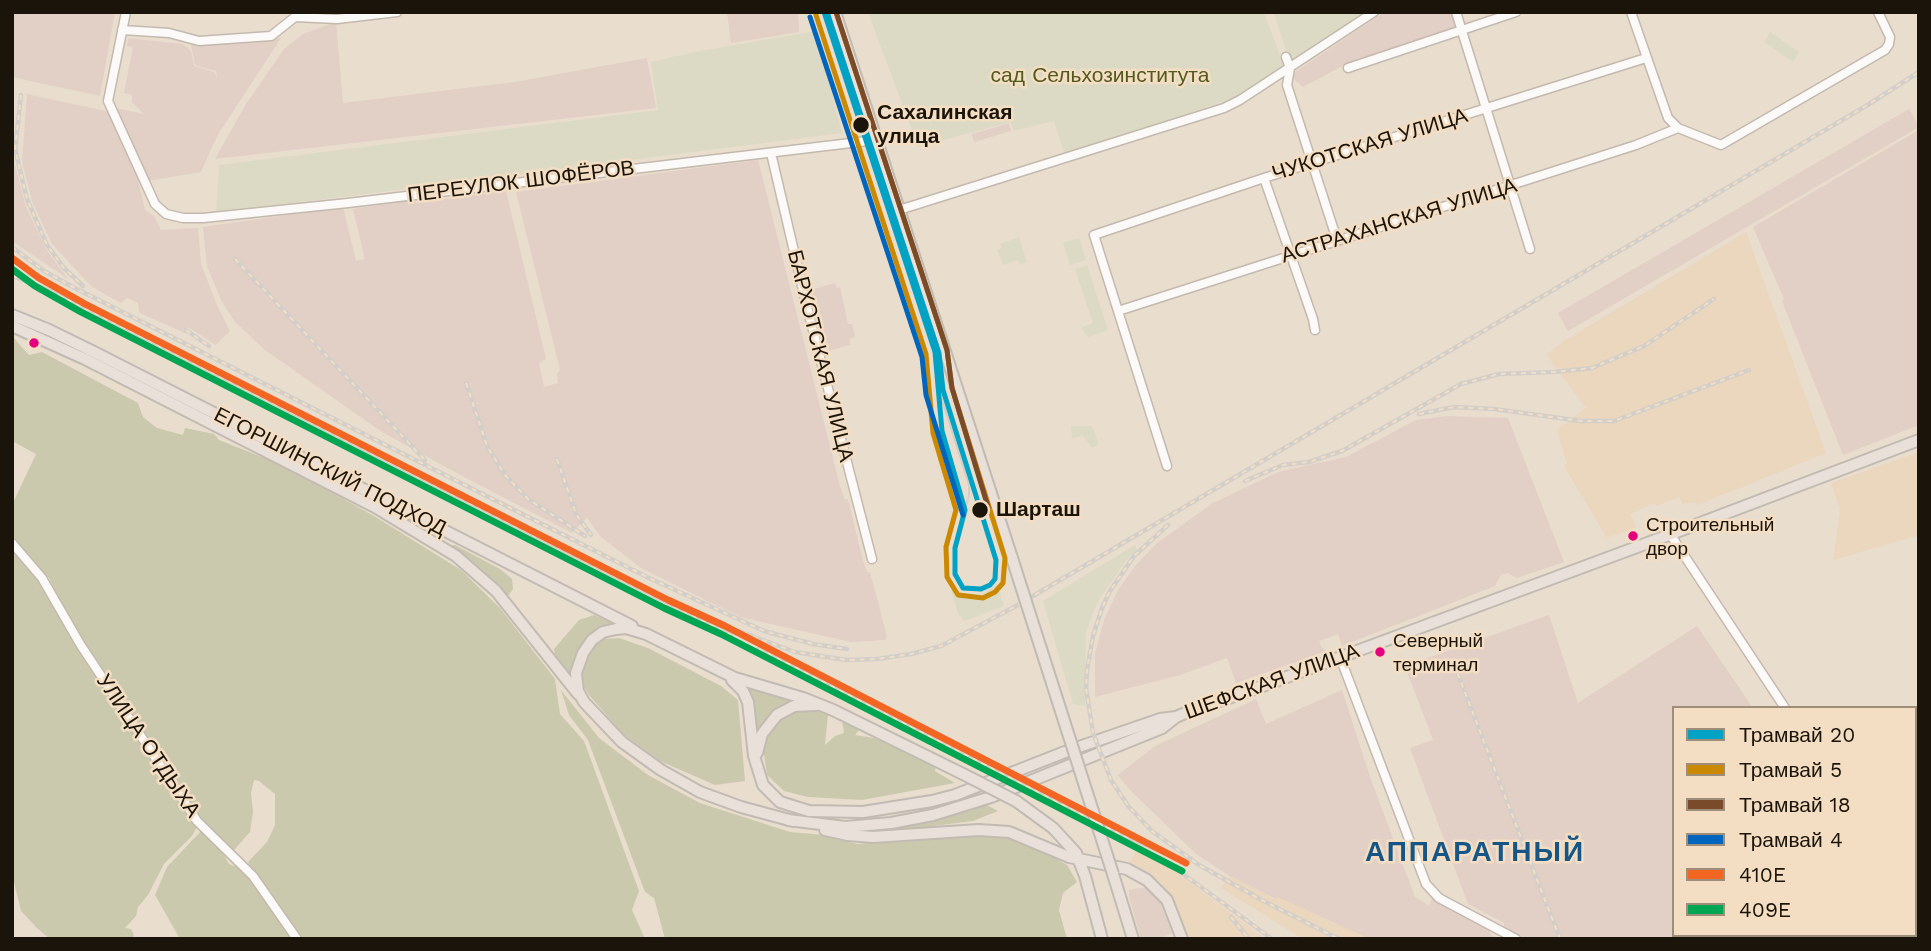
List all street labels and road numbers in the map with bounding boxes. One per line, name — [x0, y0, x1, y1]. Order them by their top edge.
street label: ЧУКОТСКАЯ УЛИЦА — [1269, 103, 1471, 187]
street label: ПЕРЕУЛОК ШОФЁРОВ — [406, 156, 636, 208]
street label: АСТРАХАНСКАЯ УЛИЦА — [1278, 173, 1520, 269]
street label: БАРХОТСКАЯ УЛИЦА — [781, 247, 859, 465]
street label: ЕГОРШИНСКИЙ ПОДХОД — [210, 402, 450, 542]
street label: ШЕФСКАЯ УЛИЦА — [1181, 639, 1363, 725]
street label: УЛИЦА ОТДЫХА — [91, 670, 205, 822]

